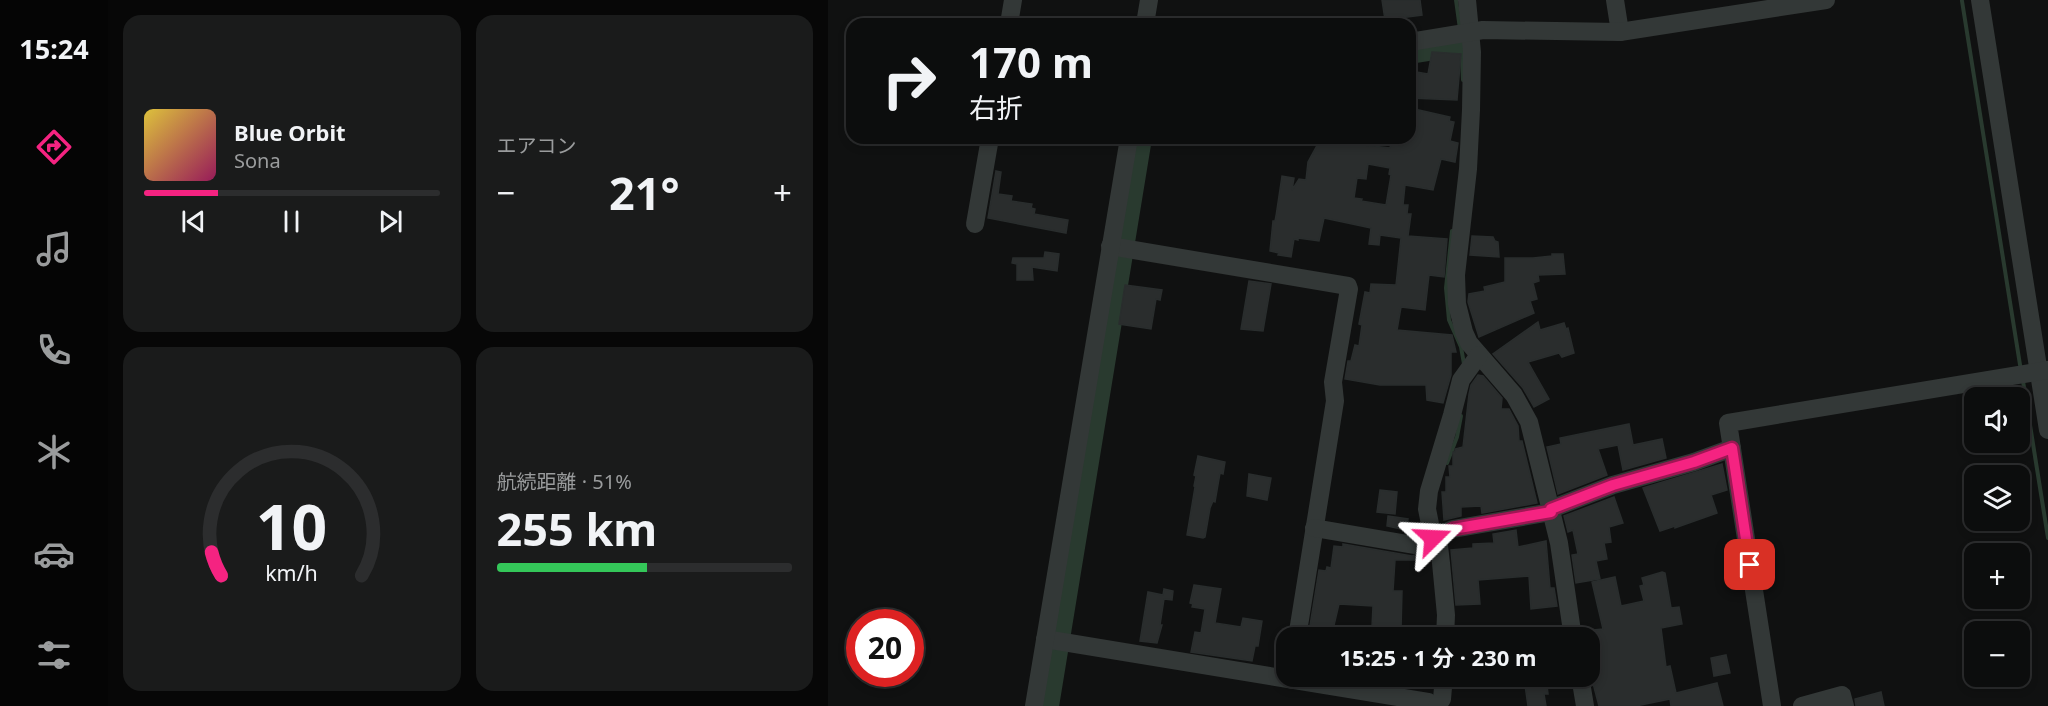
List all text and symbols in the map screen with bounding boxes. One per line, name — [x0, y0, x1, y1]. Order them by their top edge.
text: 15:24 — [19, 30, 89, 67]
text: 170 m — [969, 33, 1093, 90]
icon: right — [870, 42, 948, 120]
text: 右折 — [969, 89, 1023, 126]
text: Blue Orbit — [234, 117, 346, 147]
icon: directions — [33, 126, 75, 168]
text: エアコン — [497, 132, 577, 159]
text: Sona — [234, 147, 281, 174]
text: 21° — [609, 162, 680, 223]
text: − — [497, 170, 515, 215]
text: + — [773, 170, 792, 215]
icon: previous — [177, 205, 210, 238]
icon: pause — [275, 205, 308, 238]
icon: next — [374, 205, 407, 238]
icon: music — [33, 228, 75, 270]
icon: phone — [33, 329, 75, 371]
map controls — [1964, 387, 2030, 687]
button: sound — [1964, 387, 2030, 453]
icon: climate — [33, 431, 75, 473]
button: layers — [1964, 465, 2030, 531]
text: 航続距離 · 51% — [497, 468, 632, 495]
text: 10 — [256, 483, 327, 568]
text: 255 km — [497, 498, 657, 559]
position arrow — [1401, 506, 1465, 570]
icon: car — [33, 533, 75, 575]
pin — [1724, 539, 1775, 590]
button: + — [1964, 543, 2030, 609]
icon: arrive — [1733, 548, 1766, 581]
text: km/h — [265, 558, 318, 587]
speed limit sign: 20 — [846, 609, 924, 687]
button: − — [1964, 621, 2030, 687]
icon: filters — [33, 634, 75, 676]
text: 15:25 · 1 分 · 230 m — [1340, 642, 1537, 672]

